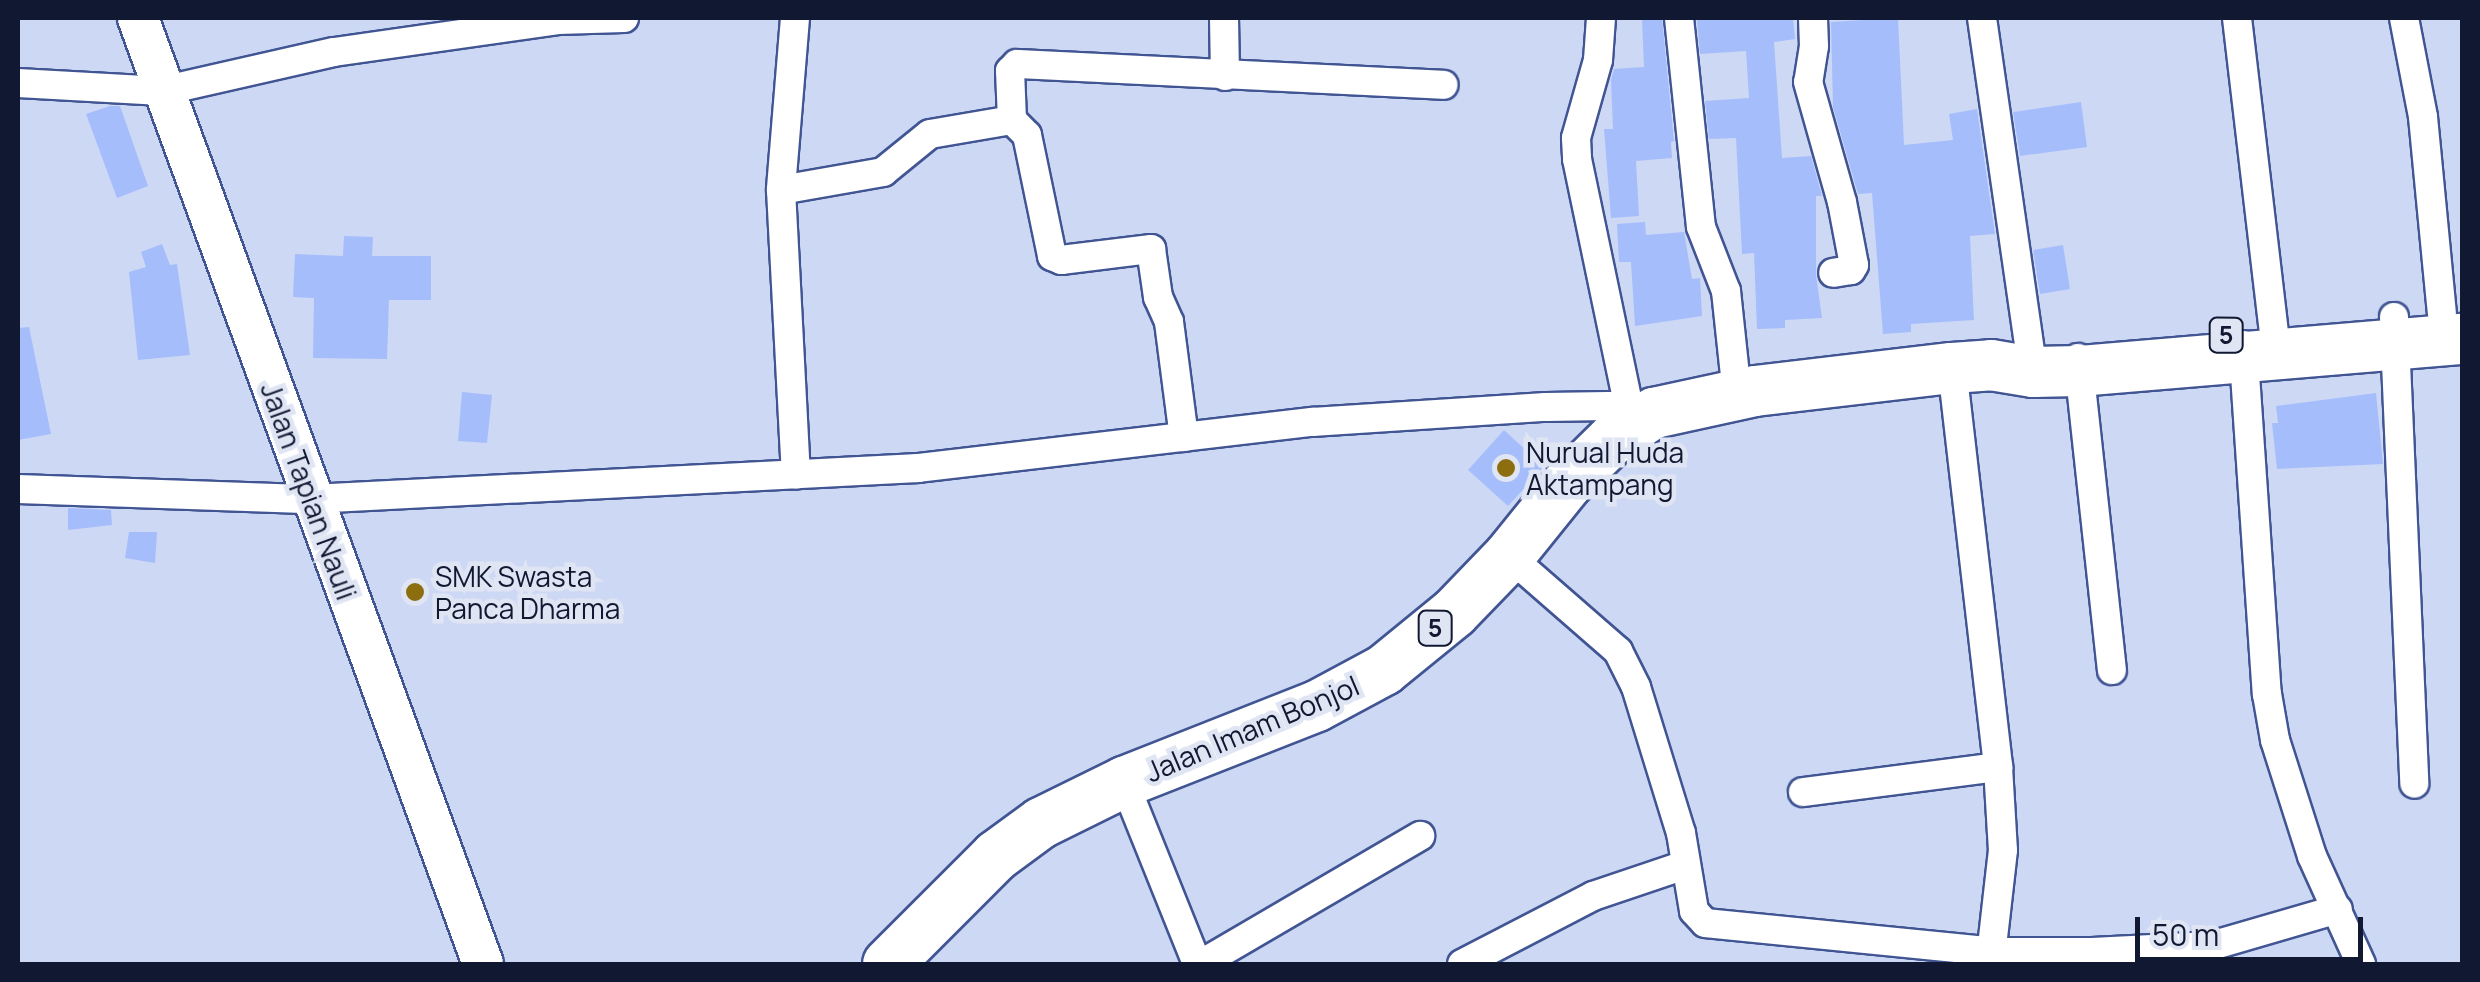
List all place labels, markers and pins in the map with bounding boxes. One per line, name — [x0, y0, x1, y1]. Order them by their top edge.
place label: Nurual Huda Aktampang — [1526, 435, 1684, 501]
marker: Nurual Huda Aktampang — [1495, 457, 1517, 479]
place label: SMK Swasta Panca Dharma — [435, 559, 620, 625]
marker: SMK Swasta Panca Dharma — [404, 581, 426, 603]

